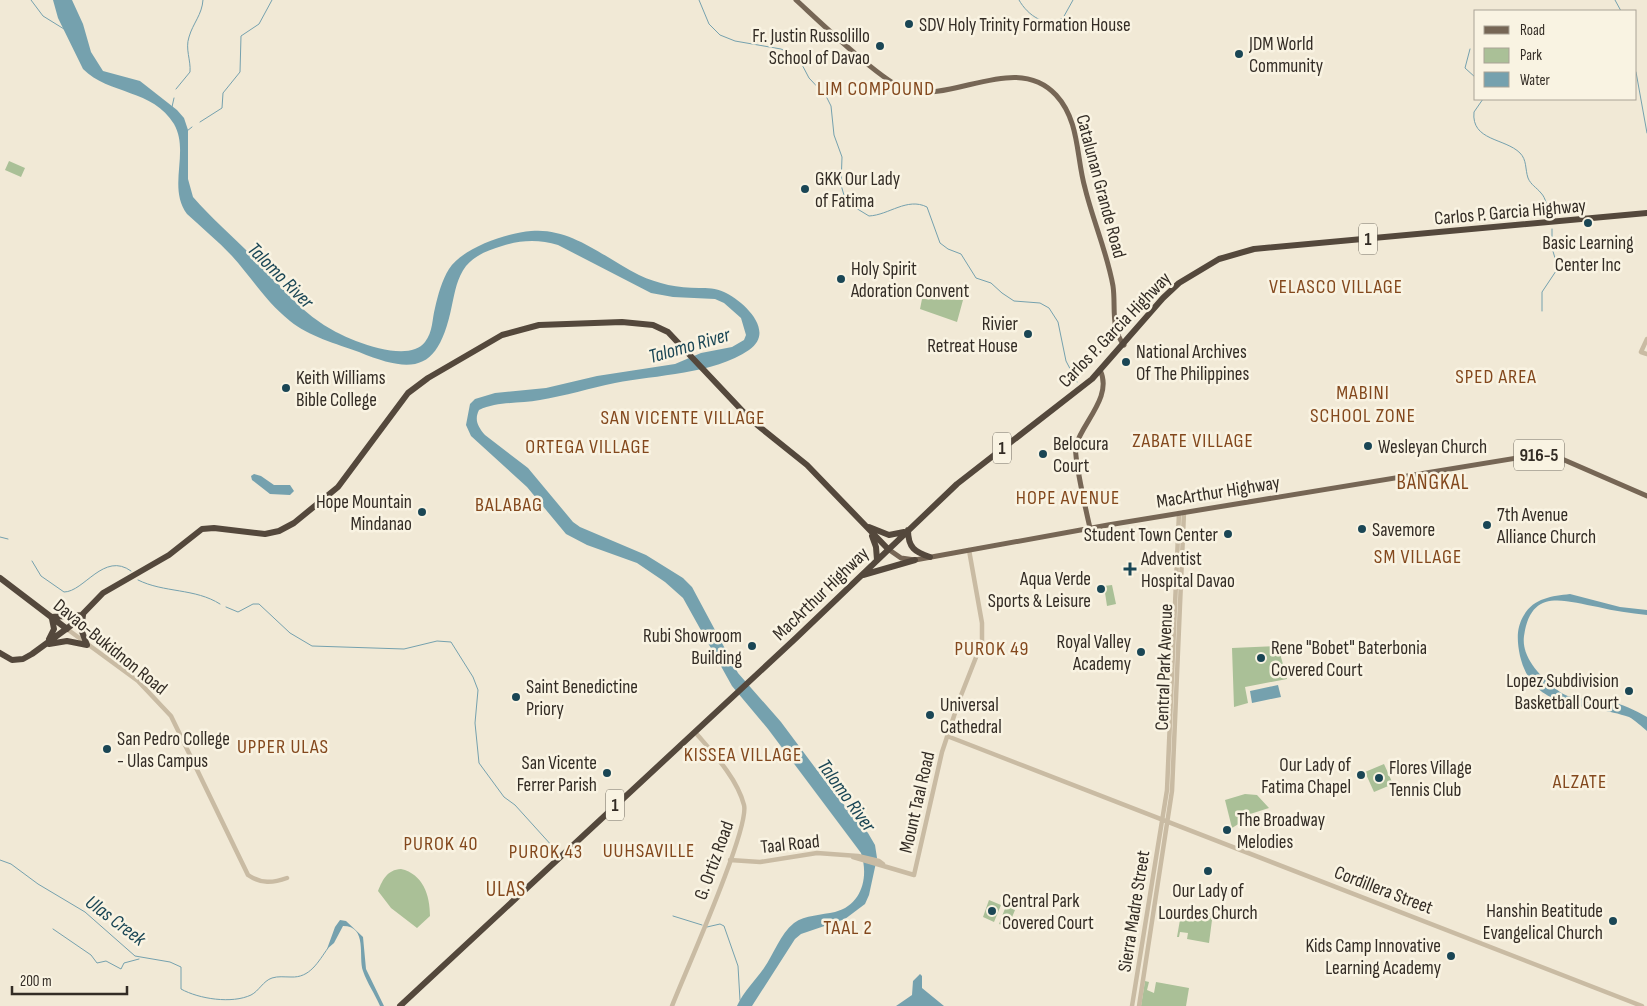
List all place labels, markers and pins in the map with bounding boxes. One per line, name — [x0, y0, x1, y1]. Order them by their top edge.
place label: SDV Holy Trinity Formation House — [919, 14, 1131, 37]
marker: SDV Holy Trinity Formation House — [903, 18, 915, 30]
place label: Fr. Justin Russolillo School of Davao — [752, 25, 870, 70]
place label: JDM World Community — [1248, 33, 1324, 78]
marker: Fr. Justin Russolillo School of Davao — [874, 40, 886, 52]
marker: JDM World Community — [1233, 48, 1245, 60]
place label: GKK Our Lady of Fatima — [815, 168, 901, 213]
marker: GKK Our Lady of Fatima — [799, 183, 811, 195]
marker: Basic Learning Center Inc — [1582, 217, 1594, 229]
place label: Basic Learning Center Inc — [1542, 232, 1634, 277]
place label: Holy Spirit Adoration Convent — [850, 258, 970, 303]
marker: Holy Spirit Adoration Convent — [835, 273, 847, 285]
place label: Rivier Retreat House — [927, 313, 1019, 358]
marker: Rivier Retreat House — [1022, 328, 1034, 340]
place label: National Archives Of The Philippines — [1136, 341, 1249, 386]
marker: National Archives Of The Philippines — [1120, 356, 1132, 368]
place label: Keith Williams Bible College — [296, 367, 386, 412]
marker: Keith Williams Bible College — [280, 382, 292, 394]
place label: Belocura Court — [1053, 433, 1109, 478]
place label: Wesleyan Church — [1378, 436, 1487, 459]
marker: Wesleyan Church — [1362, 440, 1374, 452]
marker: Belocura Court — [1037, 448, 1049, 460]
place label: Hope Mountain Mindanao — [316, 491, 412, 536]
place label: 7th Avenue Alliance Church — [1496, 504, 1596, 549]
marker: Hope Mountain Mindanao — [416, 506, 428, 518]
place label: Savemore — [1372, 519, 1435, 542]
marker: 7th Avenue Alliance Church — [1481, 519, 1493, 531]
marker: Savemore — [1356, 523, 1368, 535]
place label: Student Town Center — [1084, 524, 1219, 547]
marker: Student Town Center — [1222, 528, 1234, 540]
place label: Adventist Hospital Davao — [1140, 548, 1235, 593]
marker: Adventist Hospital Davao — [1123, 562, 1137, 576]
place label: Aqua Verde Sports & Leisure — [988, 568, 1091, 613]
marker: Aqua Verde Sports & Leisure — [1095, 583, 1107, 595]
place label: Rubi Showroom Building — [643, 625, 742, 670]
place label: Royal Valley Academy — [1057, 631, 1132, 676]
place label: Rene "Bobet" Baterbonia Covered Court — [1271, 637, 1427, 682]
marker: Rubi Showroom Building — [746, 640, 758, 652]
marker: Royal Valley Academy — [1135, 646, 1147, 658]
marker: Rene "Bobet" Baterbonia Covered Court — [1255, 652, 1267, 664]
place label: Lopez Subdivision Basketball Court — [1506, 670, 1619, 715]
place label: Saint Benedictine Priory — [526, 676, 638, 721]
marker: Lopez Subdivision Basketball Court — [1623, 685, 1635, 697]
marker: Saint Benedictine Priory — [510, 691, 522, 703]
place label: Universal Cathedral — [940, 694, 1002, 739]
marker: Universal Cathedral — [924, 709, 936, 721]
place label: San Pedro College - Ulas Campus — [117, 728, 230, 773]
marker: San Pedro College - Ulas Campus — [101, 743, 113, 755]
place label: San Vicente Ferrer Parish — [517, 752, 597, 797]
place label: Our Lady of Fatima Chapel — [1261, 754, 1351, 799]
place label: Flores Village Tennis Club — [1389, 757, 1472, 802]
marker: San Vicente Ferrer Parish — [601, 767, 613, 779]
marker: Our Lady of Fatima Chapel — [1355, 769, 1367, 781]
marker: Flores Village Tennis Club — [1373, 772, 1385, 784]
place label: The Broadway Melodies — [1237, 809, 1326, 854]
marker: The Broadway Melodies — [1221, 824, 1233, 836]
marker: Our Lady of Lourdes Church — [1202, 865, 1214, 877]
place label: Our Lady of Lourdes Church — [1158, 880, 1258, 925]
place label: Central Park Covered Court — [1002, 890, 1094, 935]
place label: Hanshin Beatitude Evangelical Church — [1483, 900, 1603, 945]
marker: Central Park Covered Court — [986, 905, 998, 917]
marker: Hanshin Beatitude Evangelical Church — [1607, 915, 1619, 927]
place label: Kids Camp Innovative Learning Academy — [1305, 935, 1442, 980]
marker: Kids Camp Innovative Learning Academy — [1445, 950, 1457, 962]

